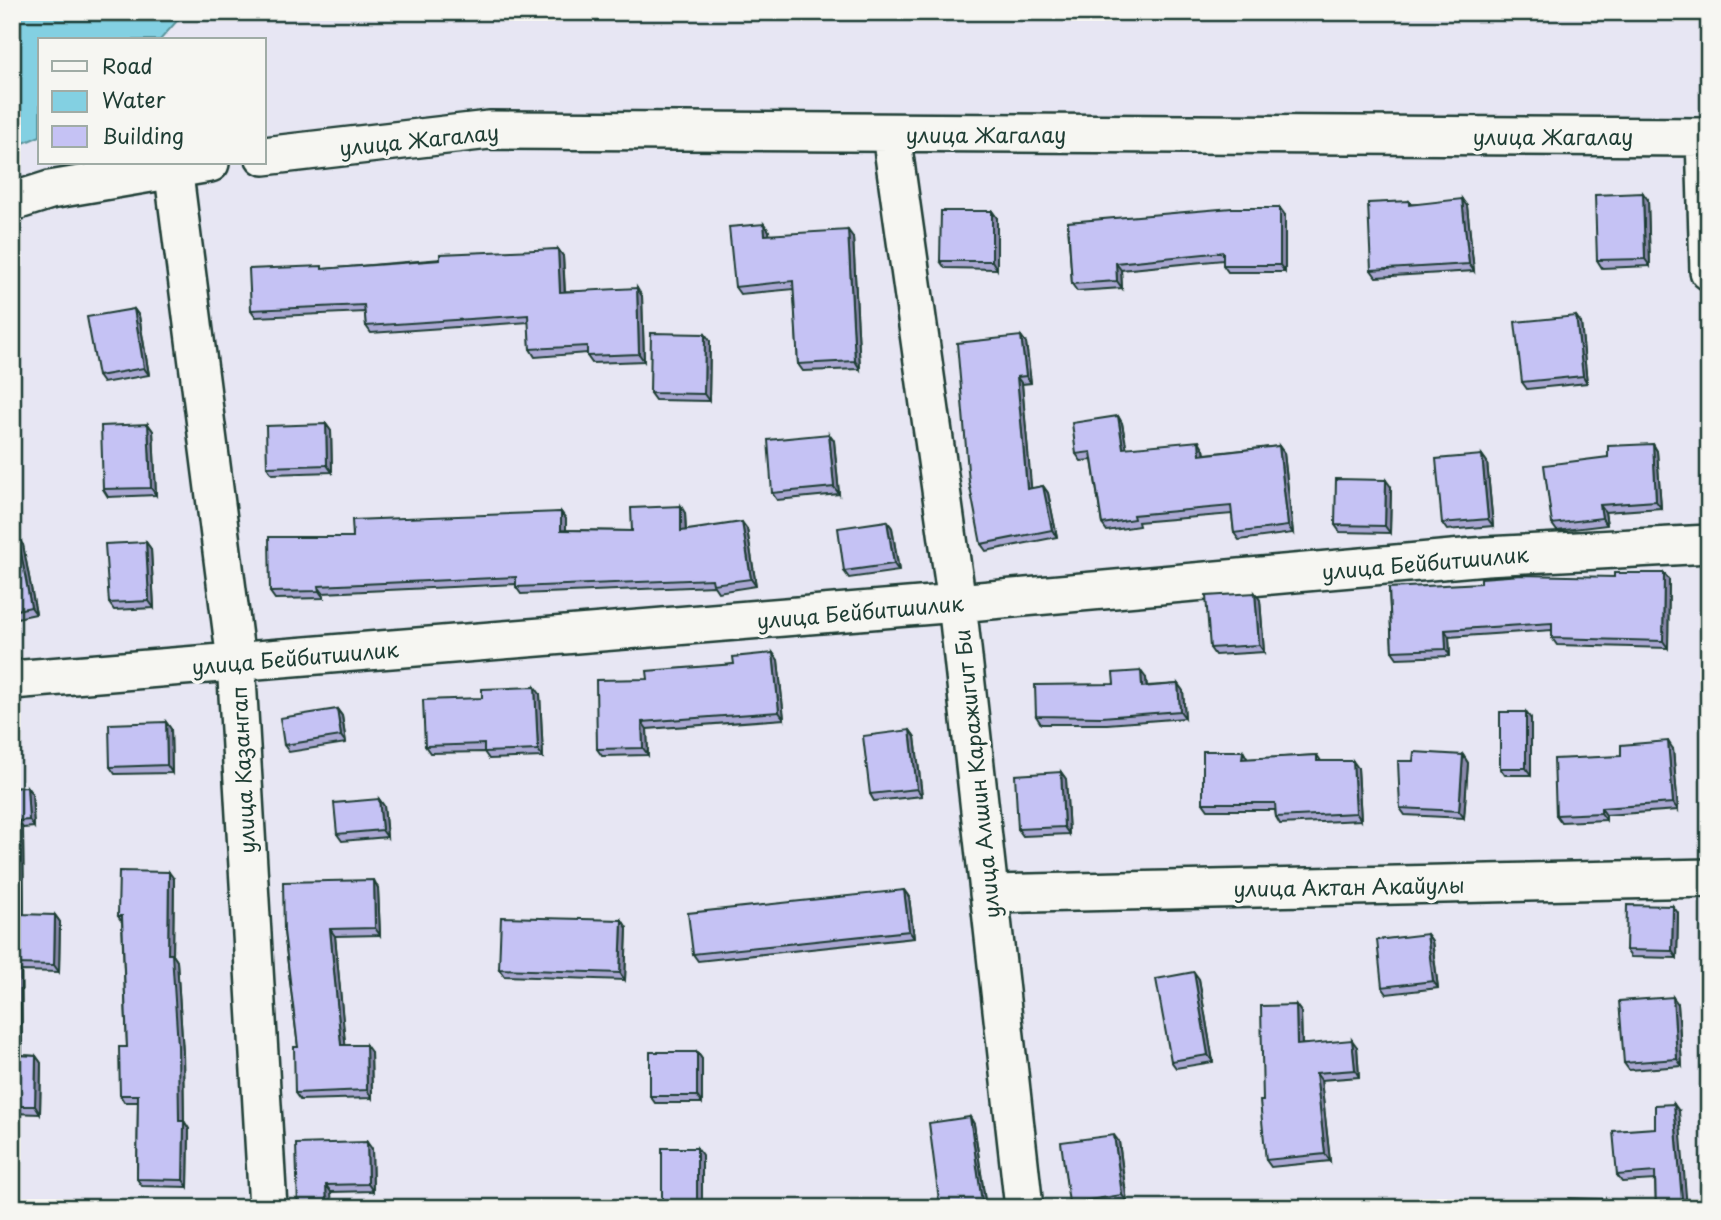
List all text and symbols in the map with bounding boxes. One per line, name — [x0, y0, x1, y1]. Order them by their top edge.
legend — [38, 38, 266, 164]
text: Road — [102, 49, 153, 81]
text: Water — [102, 83, 166, 115]
street label: улица Жагалау — [338, 115, 500, 163]
street label: улица Жагалау — [906, 118, 1066, 150]
text: Building — [102, 119, 184, 151]
street label: улица Жагалау — [1473, 120, 1633, 152]
street label: улица Бейбитшилик — [1320, 537, 1530, 587]
street label: улица Бейбитшилик — [755, 586, 965, 636]
street label: улица Алшин Каражигит Би — [945, 628, 1007, 920]
street label: улица Бейбитшилик — [190, 632, 400, 682]
street label: улица Казангап — [222, 686, 262, 854]
street label: улица Актан Акайулы — [1233, 868, 1465, 904]

